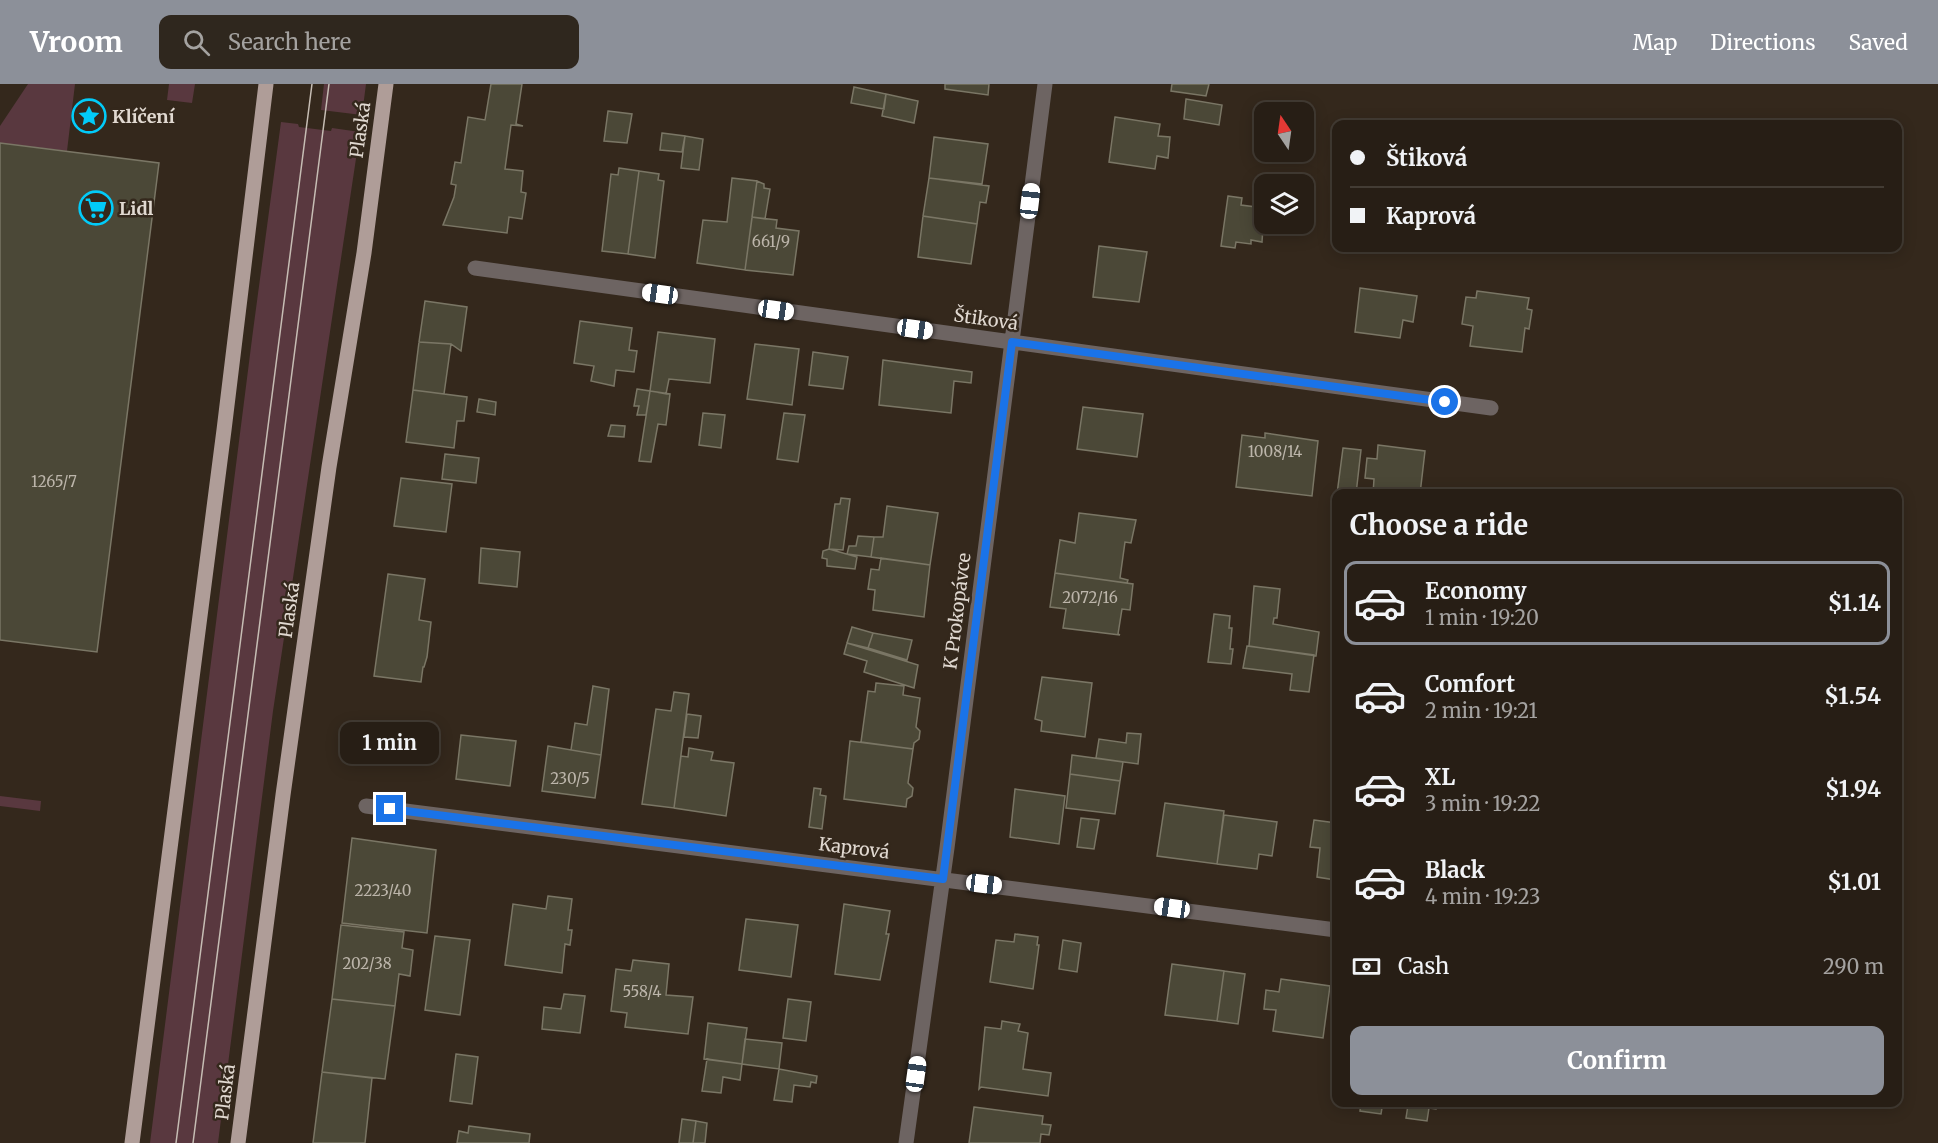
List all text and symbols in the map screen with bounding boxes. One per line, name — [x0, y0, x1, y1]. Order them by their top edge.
search box — [159, 15, 579, 69]
text: Vroom — [30, 24, 123, 60]
icon: search — [180, 26, 213, 59]
text: Search here — [228, 28, 351, 56]
text: Map — [1633, 29, 1677, 56]
text: Directions — [1710, 29, 1815, 56]
text: Saved — [1848, 29, 1908, 56]
place icon: Klíčení — [71, 98, 107, 134]
street label: Plaská — [345, 100, 375, 159]
north arrow — [1254, 102, 1314, 162]
map controls — [1254, 102, 1314, 234]
place label: Klíčení — [112, 105, 176, 128]
text: Štiková — [1386, 144, 1467, 172]
button: layers — [1254, 174, 1314, 234]
car — [1019, 182, 1041, 220]
supermarket icon: Lidl — [78, 190, 114, 226]
place label: Lidl — [119, 197, 154, 220]
text: Kaprová — [1386, 202, 1476, 230]
house number: 661/9 — [752, 232, 790, 251]
car — [641, 283, 679, 305]
car — [757, 299, 795, 321]
street label: Štiková — [952, 303, 1020, 335]
car — [896, 318, 934, 340]
route start — [1431, 388, 1458, 415]
house number: 1008/14 — [1248, 442, 1302, 461]
house number: 1265/7 — [31, 472, 77, 491]
text: Choose a ride — [1350, 508, 1528, 542]
street label: K Prokopávce — [938, 551, 976, 671]
icon: car — [1353, 576, 1407, 630]
text: Economy — [1425, 577, 1526, 605]
street label: Plaská — [274, 580, 304, 639]
house number: 2072/16 — [1062, 588, 1118, 607]
text: $1.14 — [1828, 589, 1881, 617]
text: 1 min · 19:20 — [1425, 605, 1539, 630]
icon: car — [1353, 669, 1407, 723]
text: Comfort — [1425, 670, 1515, 698]
text: $1.54 — [1824, 682, 1881, 710]
text: 2 min · 19:21 — [1425, 698, 1538, 723]
callout: 1 min — [340, 722, 440, 764]
text: 1 min — [362, 730, 417, 755]
icon: car — [1353, 762, 1407, 816]
text: XL — [1425, 763, 1455, 791]
house number: 230/5 — [550, 769, 590, 788]
text: $1.94 — [1825, 775, 1881, 803]
text: 3 min · 19:22 — [1425, 791, 1540, 816]
route end — [376, 795, 403, 822]
street label: Kaprová — [817, 832, 891, 864]
icon: car — [1353, 855, 1407, 909]
text: Black — [1425, 856, 1485, 884]
text: $1.01 — [1827, 868, 1881, 896]
car — [965, 873, 1003, 895]
house number: 2223/40 — [355, 881, 411, 900]
text: 4 min · 19:23 — [1425, 884, 1540, 909]
car — [1153, 897, 1191, 919]
icon: cash — [1350, 950, 1383, 983]
text: Cash — [1398, 952, 1449, 980]
house number: 202/38 — [342, 954, 392, 973]
text: 290 m — [1823, 954, 1884, 979]
house number: 558/4 — [623, 982, 661, 1001]
button: Confirm — [1350, 1026, 1884, 1095]
car — [905, 1055, 927, 1093]
street label: Plaská — [210, 1062, 240, 1121]

